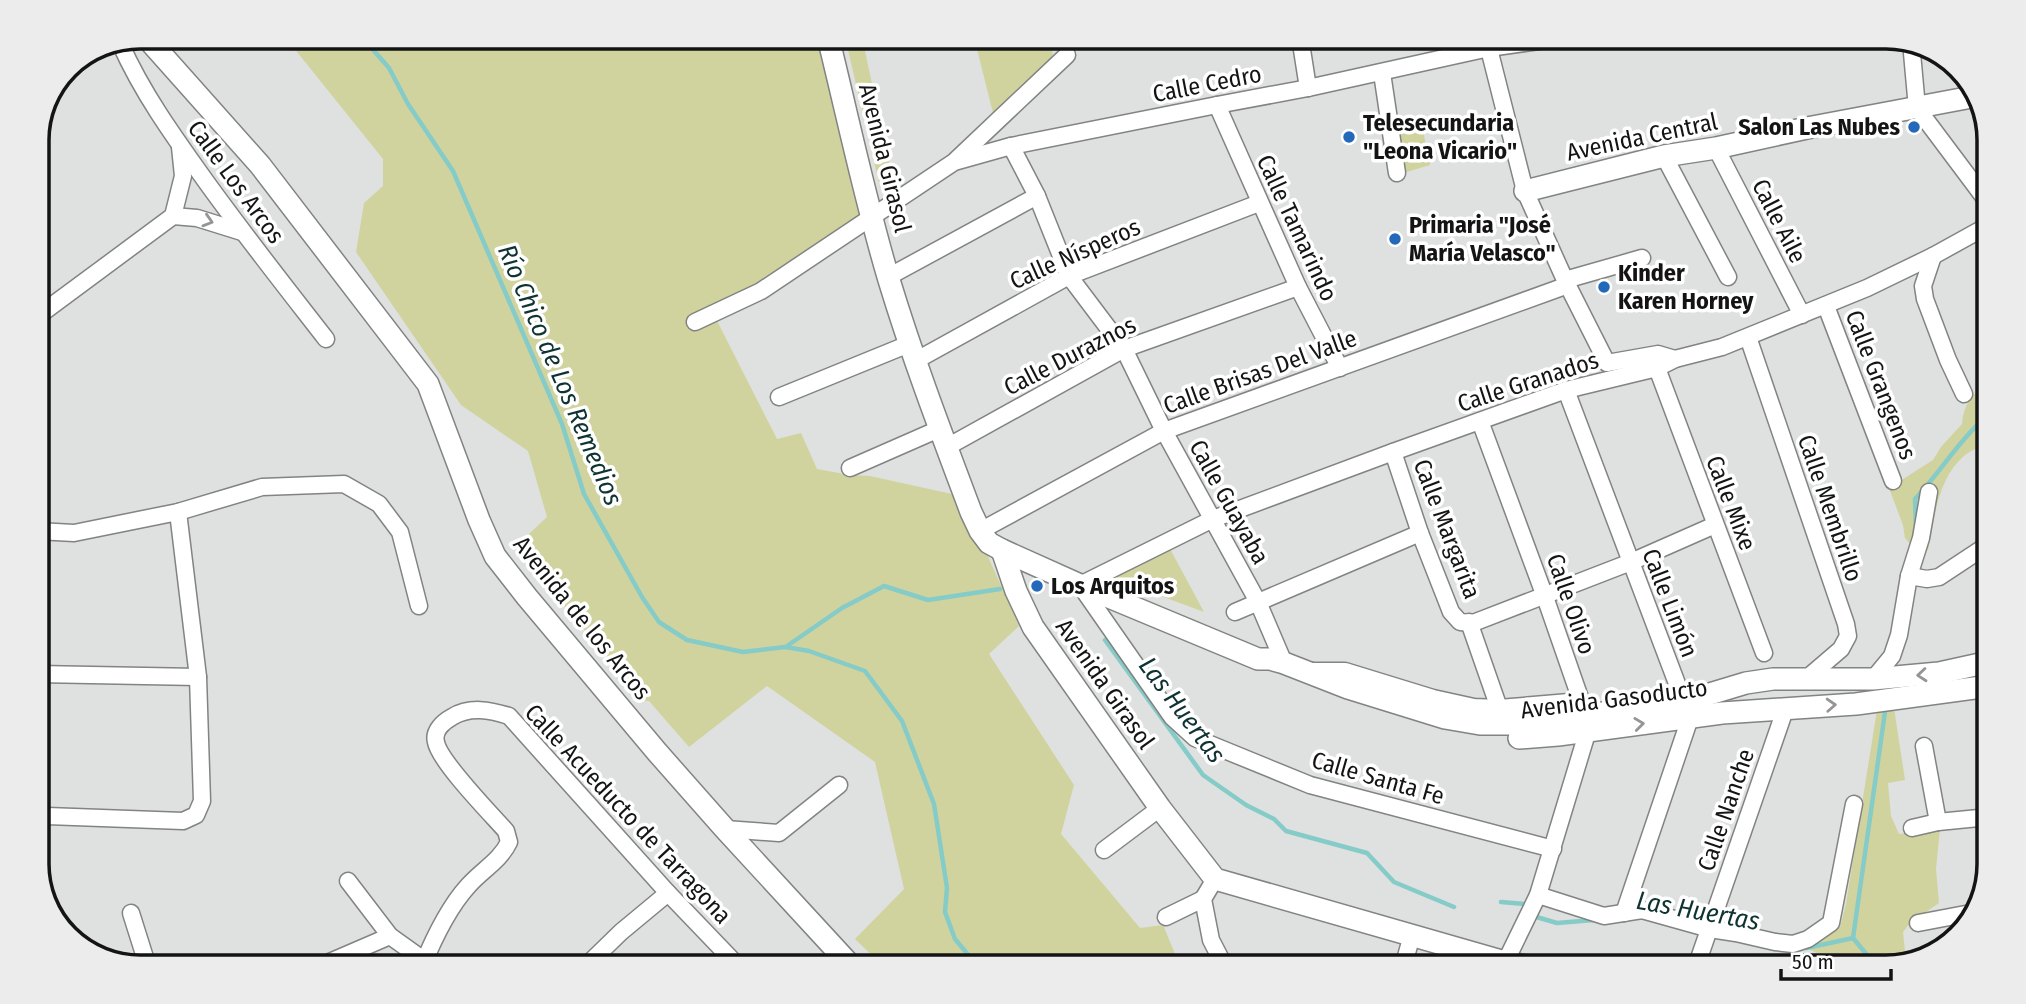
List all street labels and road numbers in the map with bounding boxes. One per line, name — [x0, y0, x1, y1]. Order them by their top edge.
street label: Calle Cedro — [1150, 60, 1264, 108]
street label: Avenida Girasol — [853, 81, 917, 235]
street label: Avenida Central — [1564, 107, 1720, 167]
street label: Calle Los Arcos — [182, 115, 290, 249]
street label: Calle Tamarindo — [1251, 150, 1343, 306]
street label: Calle Aile — [1746, 174, 1812, 268]
street label: Calle Nísperos — [1005, 213, 1145, 295]
street label: Calle Grangenos — [1840, 306, 1922, 464]
street label: Calle Duraznos — [999, 311, 1141, 401]
street label: Calle Brisas Del Valle — [1160, 324, 1360, 420]
street label: Calle Granados — [1454, 346, 1602, 418]
street label: Calle Membrillo — [1792, 431, 1868, 585]
street label: Calle Guayaba — [1183, 435, 1275, 569]
street label: Calle Mixe — [1700, 452, 1762, 554]
street label: Calle Margarita — [1408, 455, 1486, 603]
street label: Avenida de los Arcos — [508, 531, 656, 705]
street label: Calle Limón — [1637, 545, 1703, 661]
street label: Calle Olivo — [1541, 550, 1601, 658]
street label: Avenida Girasol — [1050, 614, 1160, 754]
street label: Avenida Gasoducto — [1519, 674, 1709, 724]
street label: Calle Acueducto de Tarragona — [519, 699, 737, 929]
street label: Calle Nanche — [1692, 745, 1760, 875]
street label: Calle Santa Fe — [1309, 746, 1447, 810]

